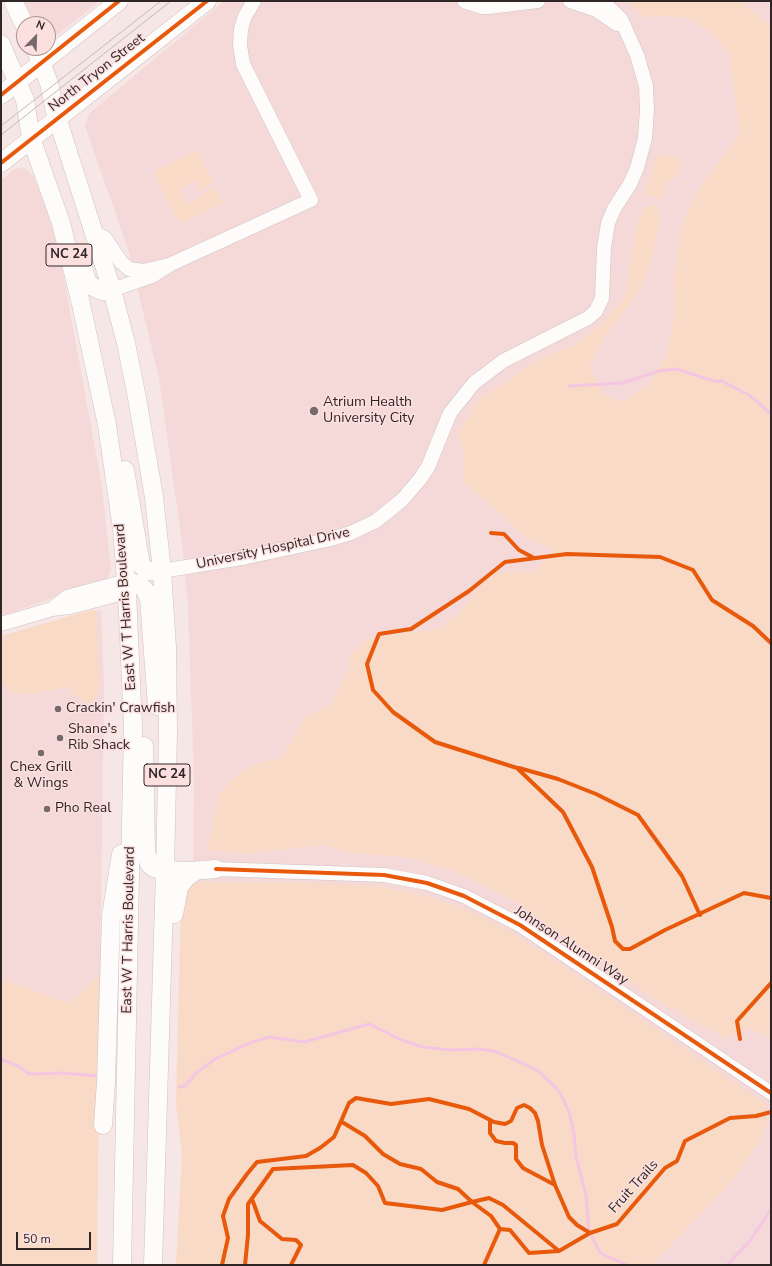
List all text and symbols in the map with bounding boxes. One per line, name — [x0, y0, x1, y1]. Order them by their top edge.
north arrow — [16, 16, 56, 56]
text: N — [34, 17, 47, 34]
street label: North Tryon Street — [46, 30, 148, 116]
road number: NC 24 — [46, 244, 92, 266]
place label: Atrium Health University City — [323, 395, 415, 428]
marker: Atrium Health University City — [308, 405, 320, 417]
street label: East W T Harris Boulevard — [112, 523, 140, 691]
street label: University Hospital Drive — [195, 525, 351, 573]
place label: Crackin' Crawfish — [66, 701, 175, 717]
marker: Crackin' Crawfish — [53, 704, 63, 714]
place label: Shane's Rib Shack — [68, 722, 130, 754]
marker: Shane's Rib Shack — [55, 733, 65, 743]
marker: Chex Grill & Wings — [36, 748, 46, 758]
place label: Chex Grill & Wings — [10, 760, 72, 792]
road number: NC 24 — [144, 764, 190, 786]
place label: Pho Real — [55, 801, 111, 817]
marker: Pho Real — [42, 804, 52, 814]
street label: East W T Harris Boulevard — [119, 846, 139, 1014]
street label: Johnson Alumni Way — [511, 903, 631, 989]
street label: Fruit Trails — [606, 1157, 662, 1217]
scale bar — [18, 1224, 93, 1250]
text: 50 m — [23, 1231, 51, 1247]

